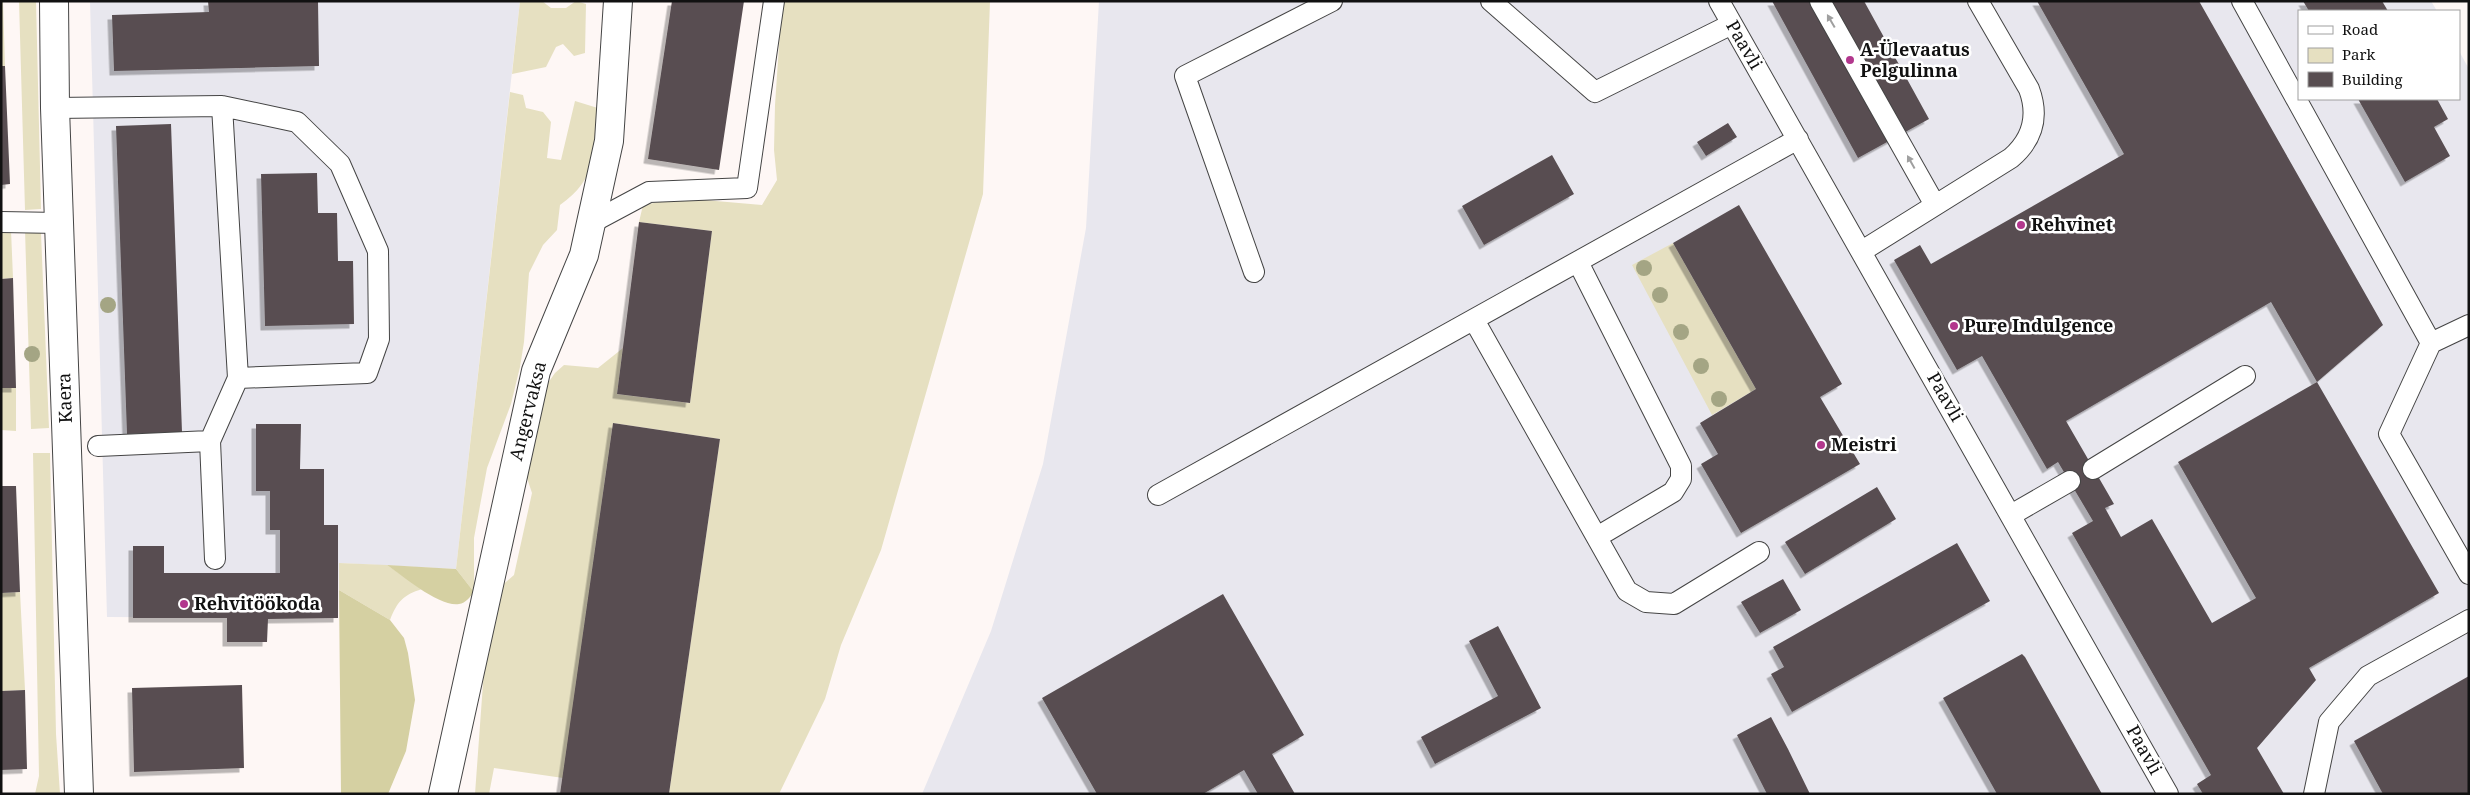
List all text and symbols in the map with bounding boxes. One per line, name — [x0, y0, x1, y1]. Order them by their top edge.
legend — [2298, 10, 2460, 100]
one-way arrow — [1826, 14, 1835, 27]
street label: Paavli — [1721, 16, 1769, 74]
text: Road — [2342, 19, 2378, 39]
place label: A-Ülevaatus Pelgulinna — [1860, 37, 1970, 82]
text: Park — [2342, 44, 2376, 64]
marker: A-Ülevaatus Pelgulinna — [1844, 54, 1856, 66]
text: Building — [2342, 69, 2403, 89]
one-way arrow — [1907, 155, 1915, 169]
place label: Rehvinet — [2031, 212, 2113, 236]
marker: Rehvinet — [2015, 219, 2027, 231]
place label: Pure Indulgence — [1964, 313, 2113, 337]
marker: Pure Indulgence — [1948, 320, 1960, 332]
street label: Angervaksa — [503, 359, 551, 463]
street label: Paavli — [1922, 368, 1970, 426]
street label: Kaera — [51, 372, 77, 424]
place label: Meistri — [1831, 432, 1897, 456]
marker: Meistri — [1815, 439, 1827, 451]
place label: Rehvitöökoda — [194, 591, 321, 615]
marker: Rehvitöökoda — [178, 598, 190, 610]
street label: Paavli — [2122, 721, 2168, 779]

